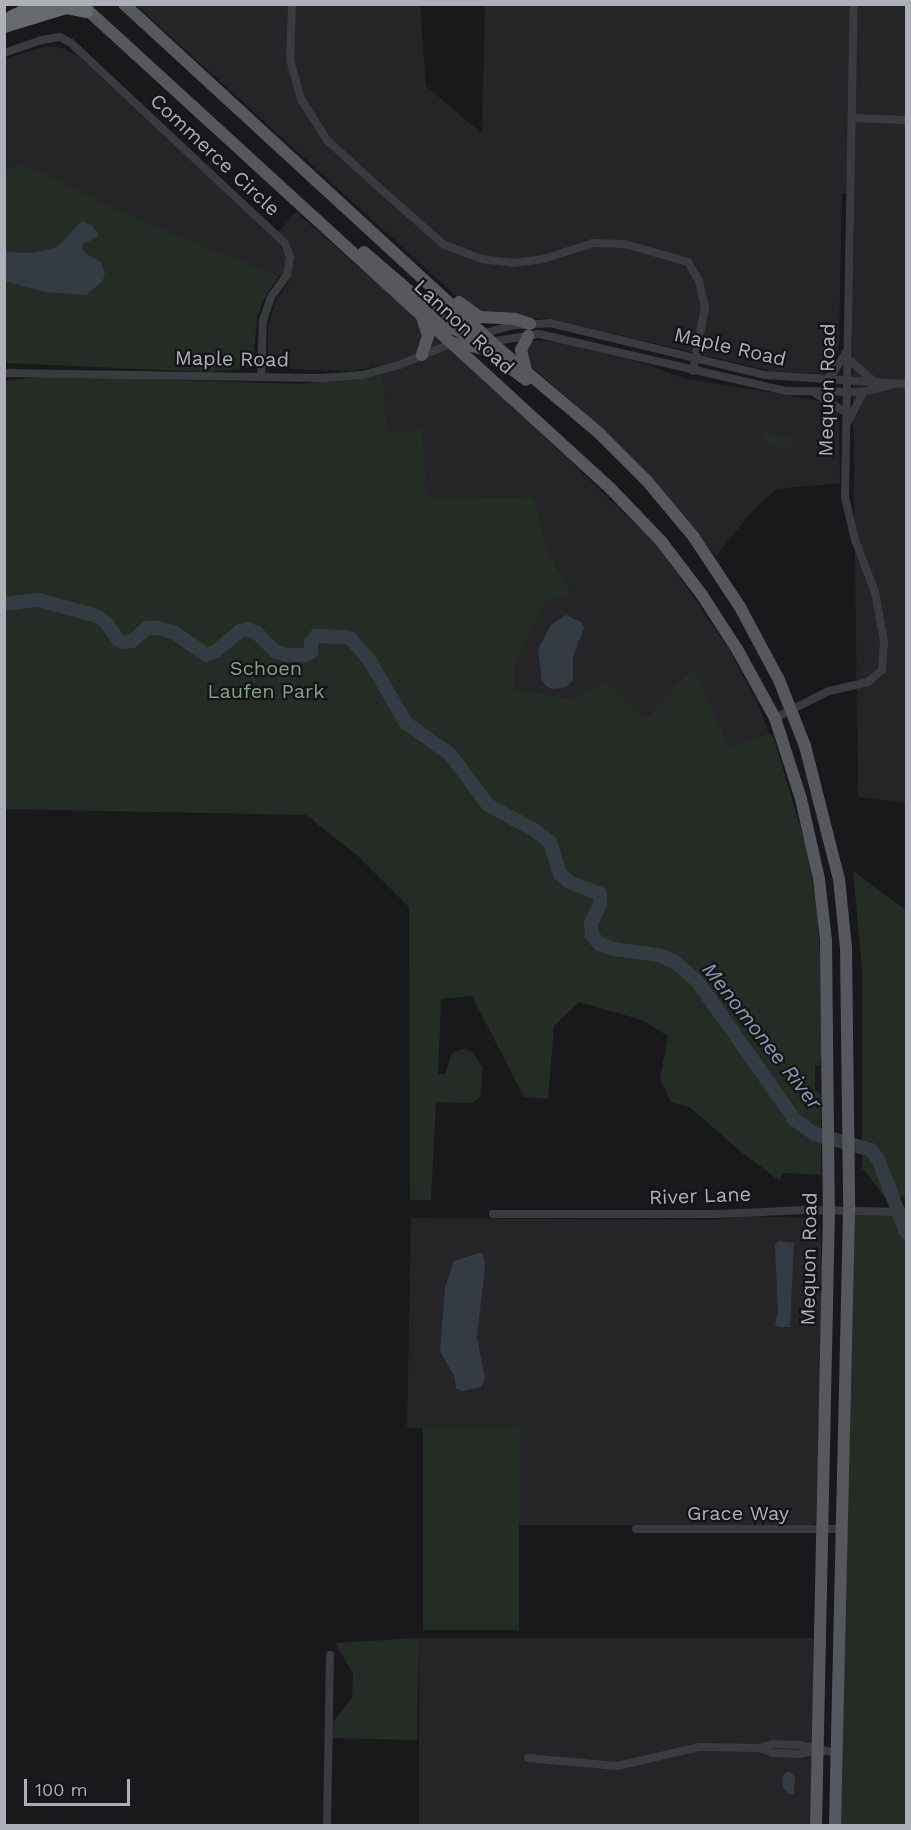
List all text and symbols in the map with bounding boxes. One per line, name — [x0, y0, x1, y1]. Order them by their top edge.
street label: Commerce Circle — [145, 89, 285, 221]
street label: Lannon Road — [409, 275, 519, 379]
street label: Maple Road — [672, 322, 788, 372]
street label: Mequon Road — [814, 323, 840, 457]
street label: Maple Road — [175, 346, 289, 372]
park label: Schoen Laufen Park — [208, 657, 324, 704]
water label: Menomonee River — [697, 958, 827, 1114]
street label: River Lane — [648, 1182, 752, 1210]
street label: Mequon Road — [796, 1192, 822, 1326]
street label: Grace Way — [687, 1501, 789, 1525]
scale bar — [27, 1767, 134, 1805]
text: 100 m — [35, 1779, 88, 1800]

